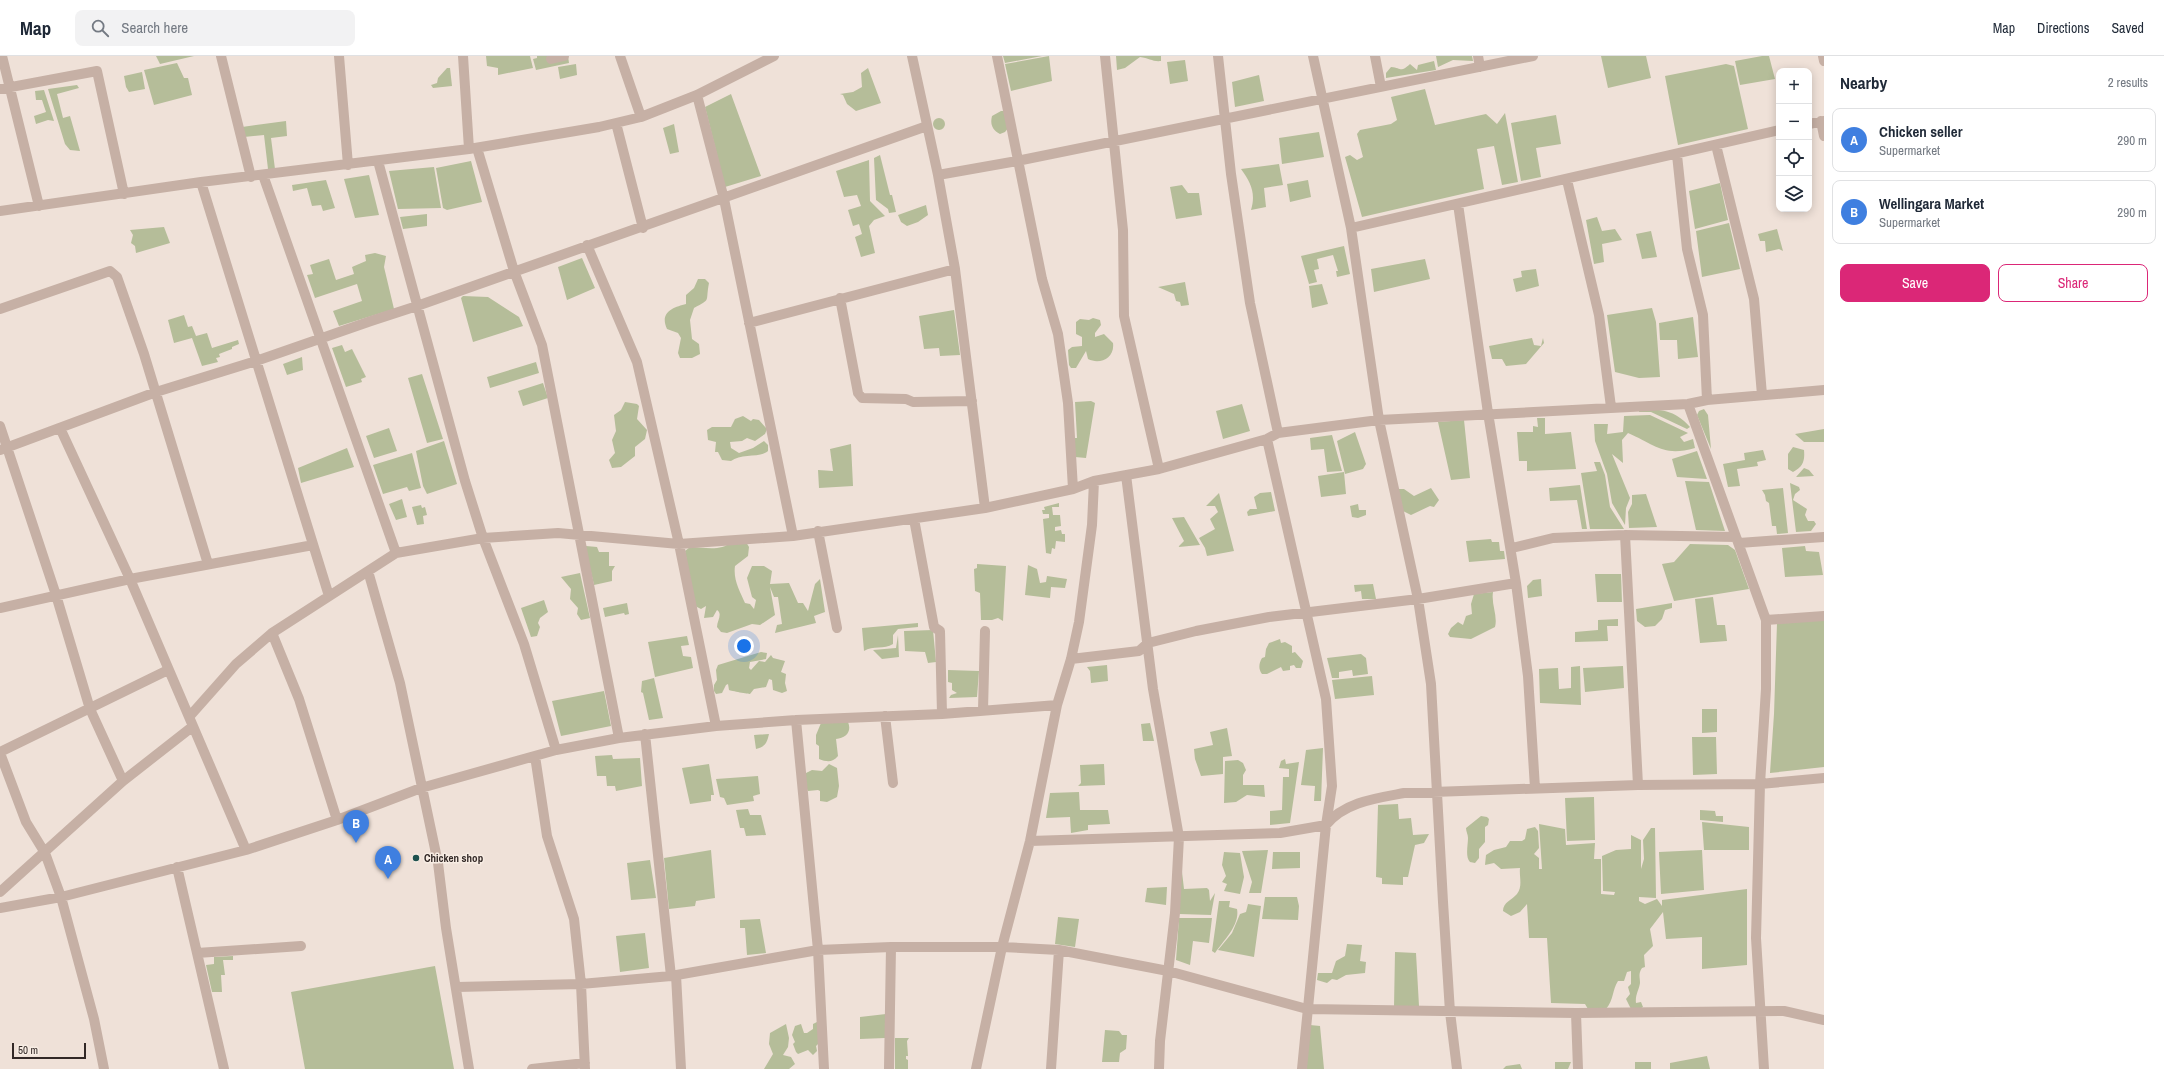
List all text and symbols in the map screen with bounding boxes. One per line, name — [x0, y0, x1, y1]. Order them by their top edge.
search box — [75, 10, 355, 46]
text: Map — [20, 15, 51, 41]
icon: search — [89, 17, 111, 39]
text: Search here — [121, 17, 188, 38]
text: Map — [1993, 19, 2015, 37]
text: Directions — [2037, 19, 2089, 37]
text: Saved — [2111, 19, 2144, 37]
map controls — [1776, 68, 1812, 212]
button: + — [1776, 68, 1812, 104]
text: Nearby — [1840, 71, 1887, 94]
text: 2 results — [2108, 74, 2148, 91]
button: − — [1776, 104, 1812, 140]
text: Chicken seller — [1879, 121, 1962, 142]
text: A — [1850, 132, 1858, 149]
text: 290 m — [2117, 132, 2147, 149]
button: locate — [1776, 140, 1812, 176]
text: Supermarket — [1879, 142, 1940, 159]
button: layers — [1776, 176, 1812, 212]
text: Wellingara Market — [1879, 193, 1984, 214]
text: B — [1850, 204, 1858, 221]
text: 290 m — [2117, 204, 2147, 221]
text: Supermarket — [1879, 214, 1940, 231]
button: Save — [1840, 264, 1990, 302]
button: Share — [1998, 264, 2148, 302]
your location — [734, 636, 754, 656]
pin: B — [343, 810, 369, 843]
pin: A — [375, 846, 401, 879]
place label: Chicken shop — [424, 851, 484, 865]
marker: Chicken shop — [411, 853, 421, 863]
scale bar — [12, 1041, 86, 1060]
text: 50 m — [18, 1043, 38, 1057]

